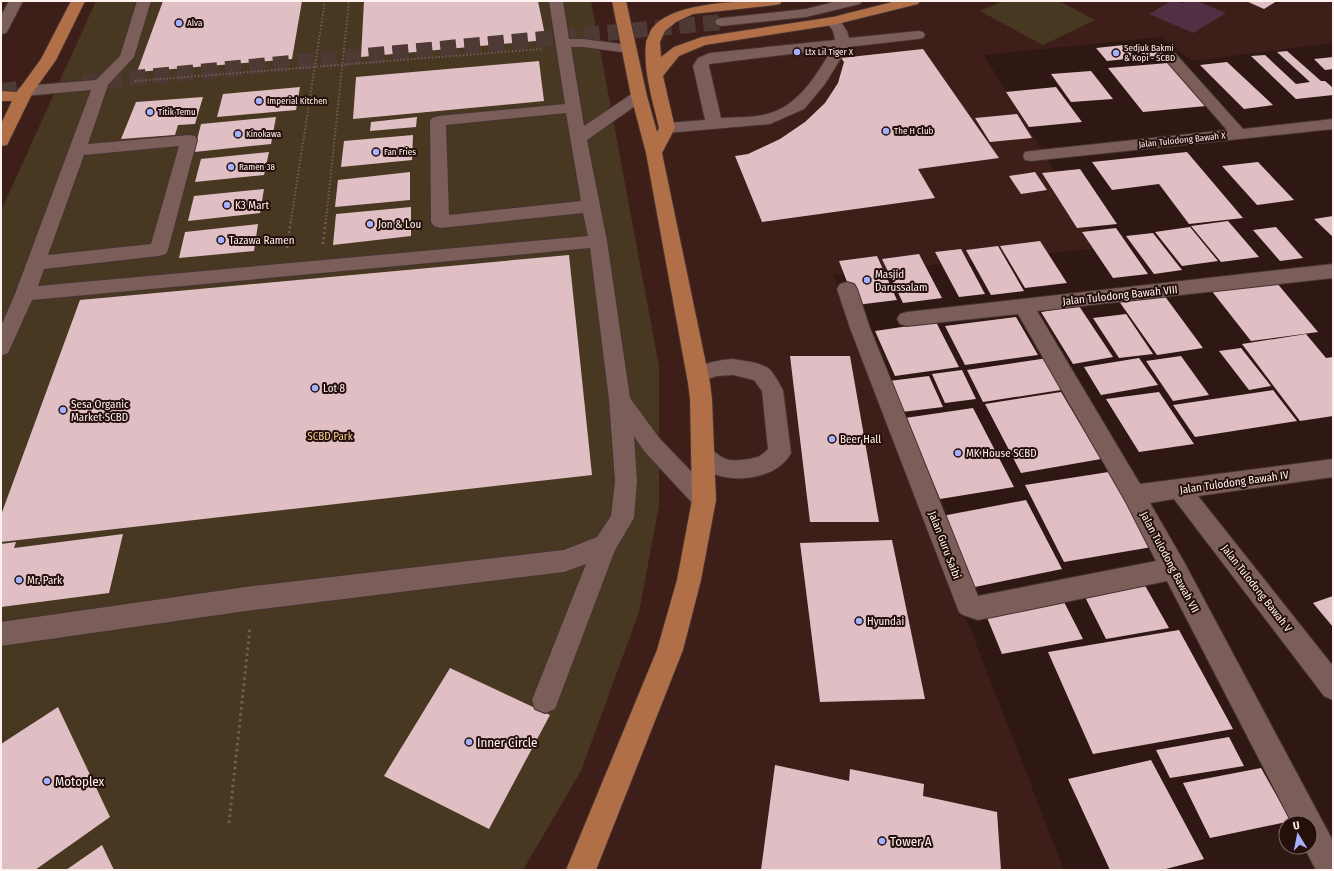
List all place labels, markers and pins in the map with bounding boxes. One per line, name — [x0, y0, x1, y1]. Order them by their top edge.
marker: Alva — [174, 18, 184, 28]
place label: Alva — [187, 18, 203, 28]
place label: Sedjuk Bakmi & Kopi - SCBD — [1124, 43, 1175, 63]
marker: Ltx Lil Tiger X — [792, 47, 802, 57]
place label: Ltx Lil Tiger X — [805, 47, 854, 57]
marker: Sedjuk Bakmi & Kopi - SCBD — [1111, 48, 1121, 58]
marker: Imperial Kitchen — [254, 96, 264, 106]
place label: Imperial Kitchen — [267, 96, 328, 106]
marker: Titik Temu — [145, 107, 155, 117]
place label: Titik Temu — [158, 107, 196, 117]
marker: The H Club — [881, 126, 891, 136]
place label: The H Club — [894, 126, 934, 136]
marker: Kinokawa — [233, 129, 243, 139]
place label: Kinokawa — [246, 129, 282, 139]
marker: Fan Fries — [371, 147, 381, 157]
place label: Fan Fries — [384, 147, 416, 157]
marker: Ramen 38 — [226, 162, 236, 172]
place label: Ramen 38 — [239, 162, 276, 172]
place label: K3 Mart — [235, 199, 269, 212]
marker: K3 Mart — [222, 200, 232, 210]
place label: Jon & Lou — [378, 218, 421, 231]
marker: Jon & Lou — [365, 219, 375, 229]
place label: Tazawa Ramen — [229, 234, 294, 247]
marker: Tazawa Ramen — [216, 235, 226, 245]
place label: Masjid Darussalam — [875, 268, 927, 294]
marker: Masjid Darussalam — [862, 275, 872, 285]
place label: Lot 8 — [323, 382, 346, 395]
marker: Lot 8 — [310, 383, 320, 393]
place label: Sesa Organic Market SCBD — [71, 398, 129, 424]
marker: Sesa Organic Market SCBD — [58, 405, 68, 415]
place label: Beer Hall — [840, 433, 881, 446]
marker: Beer Hall — [827, 434, 837, 444]
place label: MK House SCBD — [966, 447, 1037, 460]
marker: MK House SCBD — [953, 448, 963, 458]
place label: Mr. Park — [27, 574, 63, 587]
marker: Mr. Park — [14, 575, 24, 585]
place label: Hyundai — [867, 615, 904, 628]
marker: Hyundai — [854, 616, 864, 626]
place label: Inner Circle — [477, 735, 538, 750]
marker: Inner Circle — [464, 737, 474, 747]
place label: Motoplex — [55, 774, 105, 789]
marker: Motoplex — [42, 776, 52, 786]
place label: Tower A — [890, 834, 932, 849]
marker: Tower A — [877, 836, 887, 846]

